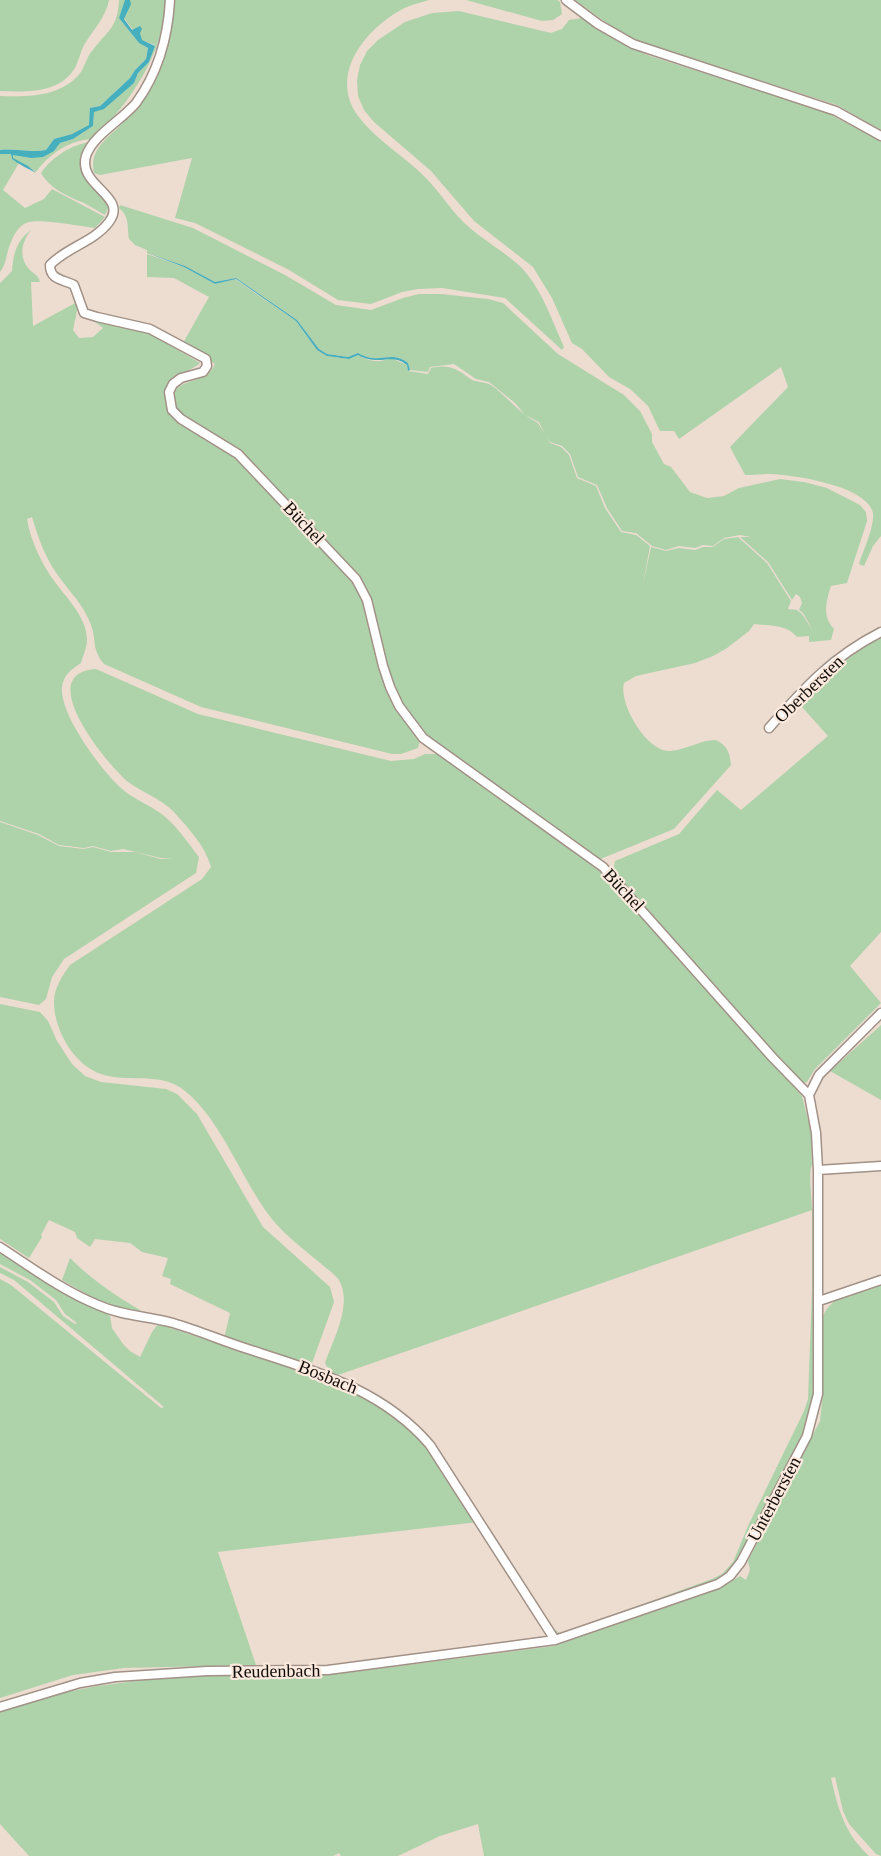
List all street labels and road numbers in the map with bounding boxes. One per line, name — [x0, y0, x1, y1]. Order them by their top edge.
street label: Büchel — [279, 498, 329, 548]
street label: Oberbersten — [770, 651, 848, 727]
street label: Büchel — [599, 865, 649, 915]
street label: Bosbach — [296, 1356, 360, 1398]
street label: Unterbersten — [743, 1453, 805, 1545]
street label: Reudenbach — [231, 1660, 321, 1682]

